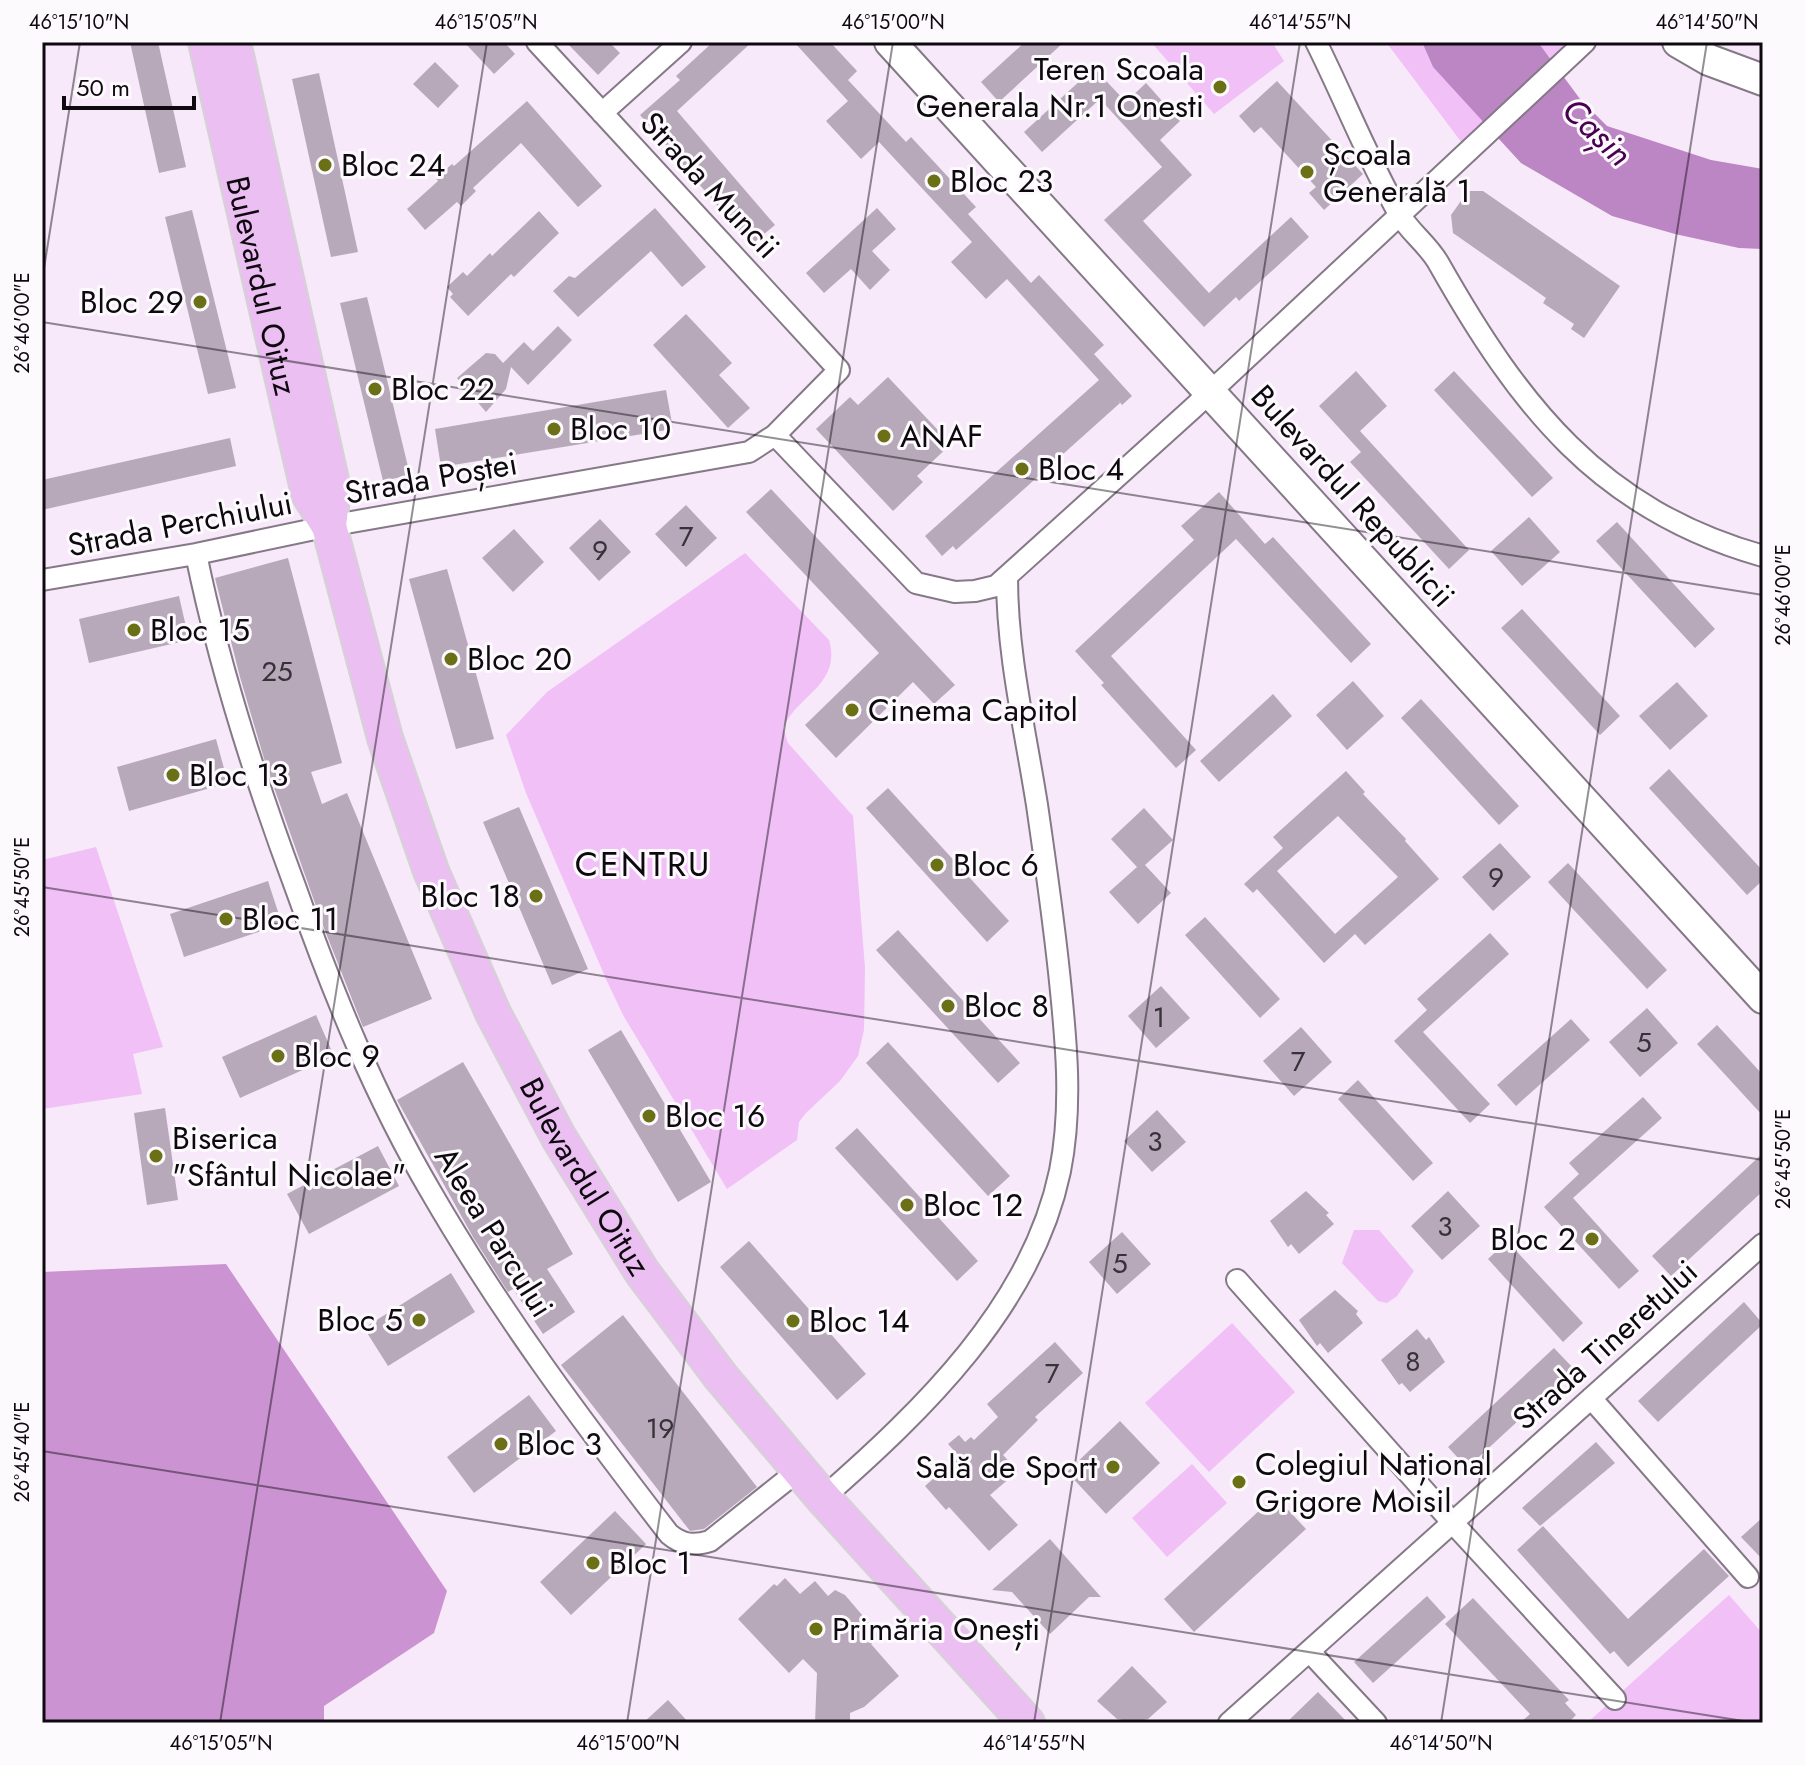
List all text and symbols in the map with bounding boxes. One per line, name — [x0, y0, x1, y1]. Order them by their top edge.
text: 46°15'10"N — [29, 8, 129, 37]
text: 46°15'05"N — [435, 8, 537, 37]
text: 46°15'00"N — [841, 8, 945, 37]
text: 46°14'55"N — [1249, 8, 1351, 37]
text: 46°14'50"N — [1655, 8, 1759, 37]
place label: Teren Scoala Generala Nr.1 Onesti — [916, 46, 1204, 129]
scale bar — [64, 60, 194, 110]
text: 50 m — [76, 70, 130, 105]
marker: Teren Scoala Generala Nr.1 Onesti — [1211, 78, 1229, 96]
water label: Cașin — [1551, 86, 1643, 178]
street label: Strada Muncii — [630, 101, 790, 269]
place label: Școala Generală 1 — [1323, 131, 1471, 214]
place label: Bloc 24 — [341, 142, 445, 188]
marker: Bloc 24 — [316, 156, 334, 174]
place label: Bloc 23 — [950, 158, 1053, 204]
marker: Școala Generală 1 — [1298, 163, 1316, 181]
street label: Bulevardul Oituz — [214, 172, 309, 400]
marker: Bloc 23 — [925, 172, 943, 190]
text: 26°46'00"E — [8, 272, 37, 374]
place label: Bloc 29 — [80, 279, 184, 325]
marker: Bloc 29 — [191, 293, 209, 311]
place label: Bloc 22 — [391, 366, 495, 412]
street label: Bulevardul Republicii — [1240, 374, 1466, 618]
marker: Bloc 22 — [366, 380, 384, 398]
place label: Bloc 10 — [570, 406, 671, 452]
place label: ANAF — [900, 413, 983, 459]
marker: Bloc 10 — [545, 420, 563, 438]
marker: ANAF — [875, 427, 893, 445]
street label: Strada Poștei — [341, 440, 521, 516]
place label: Bloc 4 — [1038, 446, 1124, 492]
marker: Bloc 4 — [1013, 460, 1031, 478]
street label: Strada Perchiului — [64, 480, 296, 568]
house number: 7 — [679, 516, 694, 557]
house number: 9 — [592, 530, 608, 571]
text: 26°46'00"E — [1769, 544, 1798, 646]
place label: Bloc 15 — [150, 607, 250, 653]
marker: Bloc 15 — [125, 621, 143, 639]
place label: Bloc 20 — [467, 636, 572, 682]
marker: Bloc 20 — [442, 650, 460, 668]
house number: 25 — [261, 651, 293, 692]
place label: Cinema Capitol — [868, 687, 1078, 733]
marker: Cinema Capitol — [843, 701, 861, 719]
place label: Bloc 13 — [189, 752, 288, 798]
marker: Bloc 13 — [164, 766, 182, 784]
text: 26°45'50"E — [8, 837, 37, 937]
district label: CENTRU — [575, 840, 711, 889]
place label: Bloc 6 — [953, 842, 1039, 888]
marker: Bloc 6 — [928, 856, 946, 874]
house number: 9 — [1488, 857, 1504, 898]
place label: Bloc 18 — [421, 873, 520, 919]
marker: Bloc 18 — [527, 887, 545, 905]
place label: Bloc 11 — [242, 896, 338, 942]
marker: Bloc 11 — [217, 910, 235, 928]
place label: Bloc 8 — [964, 983, 1049, 1029]
marker: Bloc 8 — [939, 997, 957, 1015]
house number: 1 — [1153, 997, 1165, 1038]
house number: 5 — [1636, 1022, 1652, 1063]
place label: Bloc 9 — [294, 1033, 380, 1079]
house number: 7 — [1291, 1041, 1306, 1082]
marker: Bloc 9 — [269, 1047, 287, 1065]
street label: Bulevardul Oituz — [508, 1069, 662, 1285]
place label: Bloc 16 — [665, 1093, 765, 1139]
marker: Bloc 16 — [640, 1107, 658, 1125]
text: 26°45'50"E — [1769, 1109, 1798, 1209]
place label: Biserica "Sfântul Nicolae" — [172, 1115, 406, 1198]
house number: 3 — [1147, 1121, 1163, 1162]
street label: Aleea Parcului — [423, 1138, 565, 1326]
marker: Biserica "Sfântul Nicolae" — [147, 1147, 165, 1165]
place label: Bloc 12 — [923, 1182, 1023, 1228]
marker: Bloc 12 — [898, 1196, 916, 1214]
house number: 3 — [1437, 1206, 1453, 1247]
place label: Bloc 2 — [1490, 1216, 1576, 1262]
marker: Bloc 2 — [1583, 1230, 1601, 1248]
house number: 5 — [1112, 1243, 1128, 1284]
street label: Strada Tineretului — [1502, 1249, 1708, 1441]
place label: Bloc 5 — [317, 1297, 403, 1343]
place label: Bloc 14 — [809, 1298, 910, 1344]
marker: Bloc 5 — [410, 1311, 428, 1329]
marker: Bloc 14 — [784, 1312, 802, 1330]
house number: 8 — [1405, 1341, 1421, 1382]
house number: 7 — [1045, 1353, 1060, 1394]
text: 26°45'40"E — [8, 1401, 37, 1503]
house number: 19 — [646, 1408, 674, 1449]
place label: Bloc 3 — [517, 1421, 602, 1467]
marker: Bloc 3 — [492, 1435, 510, 1453]
place label: Colegiul Național Grigore Moisil — [1255, 1441, 1492, 1524]
place label: Sală de Sport — [915, 1444, 1097, 1490]
marker: Sală de Sport — [1104, 1458, 1122, 1476]
marker: Colegiul Național Grigore Moisil — [1230, 1473, 1248, 1491]
place label: Bloc 1 — [609, 1540, 691, 1586]
marker: Bloc 1 — [584, 1554, 602, 1572]
place label: Primăria Onești — [832, 1606, 1040, 1652]
marker: Primăria Onești — [807, 1620, 825, 1638]
text: 46°15'05"N — [170, 1729, 272, 1758]
text: 46°15'00"N — [576, 1729, 680, 1758]
text: 46°14'55"N — [983, 1729, 1085, 1758]
text: 46°14'50"N — [1389, 1729, 1493, 1758]

